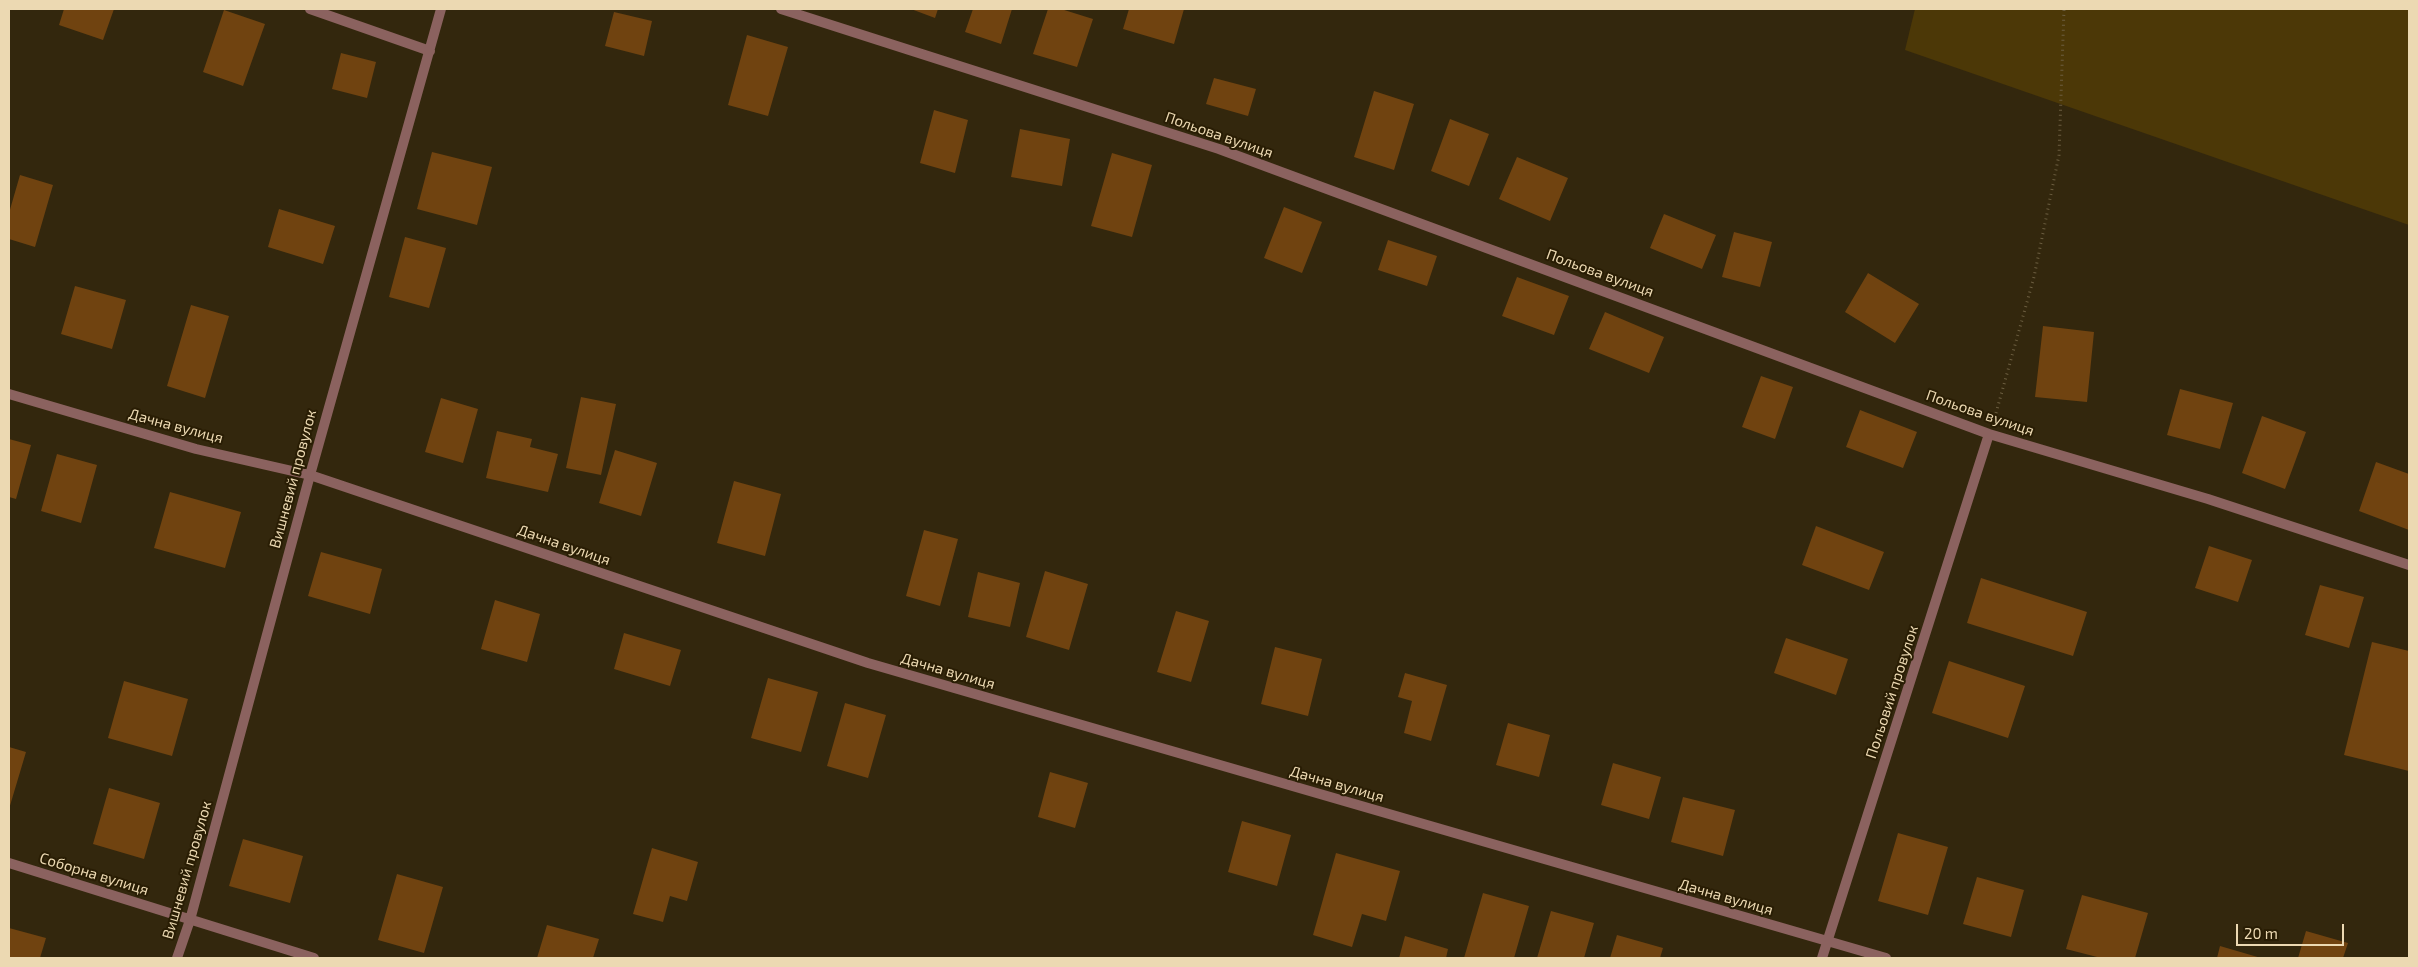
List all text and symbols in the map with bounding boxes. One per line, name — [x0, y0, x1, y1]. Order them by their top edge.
street label: Польова вулиця — [1163, 108, 1275, 162]
street label: Польова вулиця — [1544, 245, 1656, 301]
street label: Польова вулиця — [1924, 386, 2036, 440]
street label: Дачна вулиця — [127, 405, 225, 447]
street label: Вишневий провулок — [266, 408, 320, 550]
street label: Дачна вулиця — [515, 521, 613, 569]
street label: Польовий провулок — [1862, 623, 1922, 761]
street label: Дачна вулиця — [899, 649, 997, 693]
street label: Дачна вулиця — [1288, 762, 1386, 806]
street label: Вишневий провулок — [159, 799, 215, 941]
street label: Соборна вулиця — [37, 849, 151, 899]
street label: Дачна вулиця — [1677, 875, 1775, 919]
scale bar — [2238, 914, 2346, 946]
text: 20 m — [2244, 924, 2278, 942]

